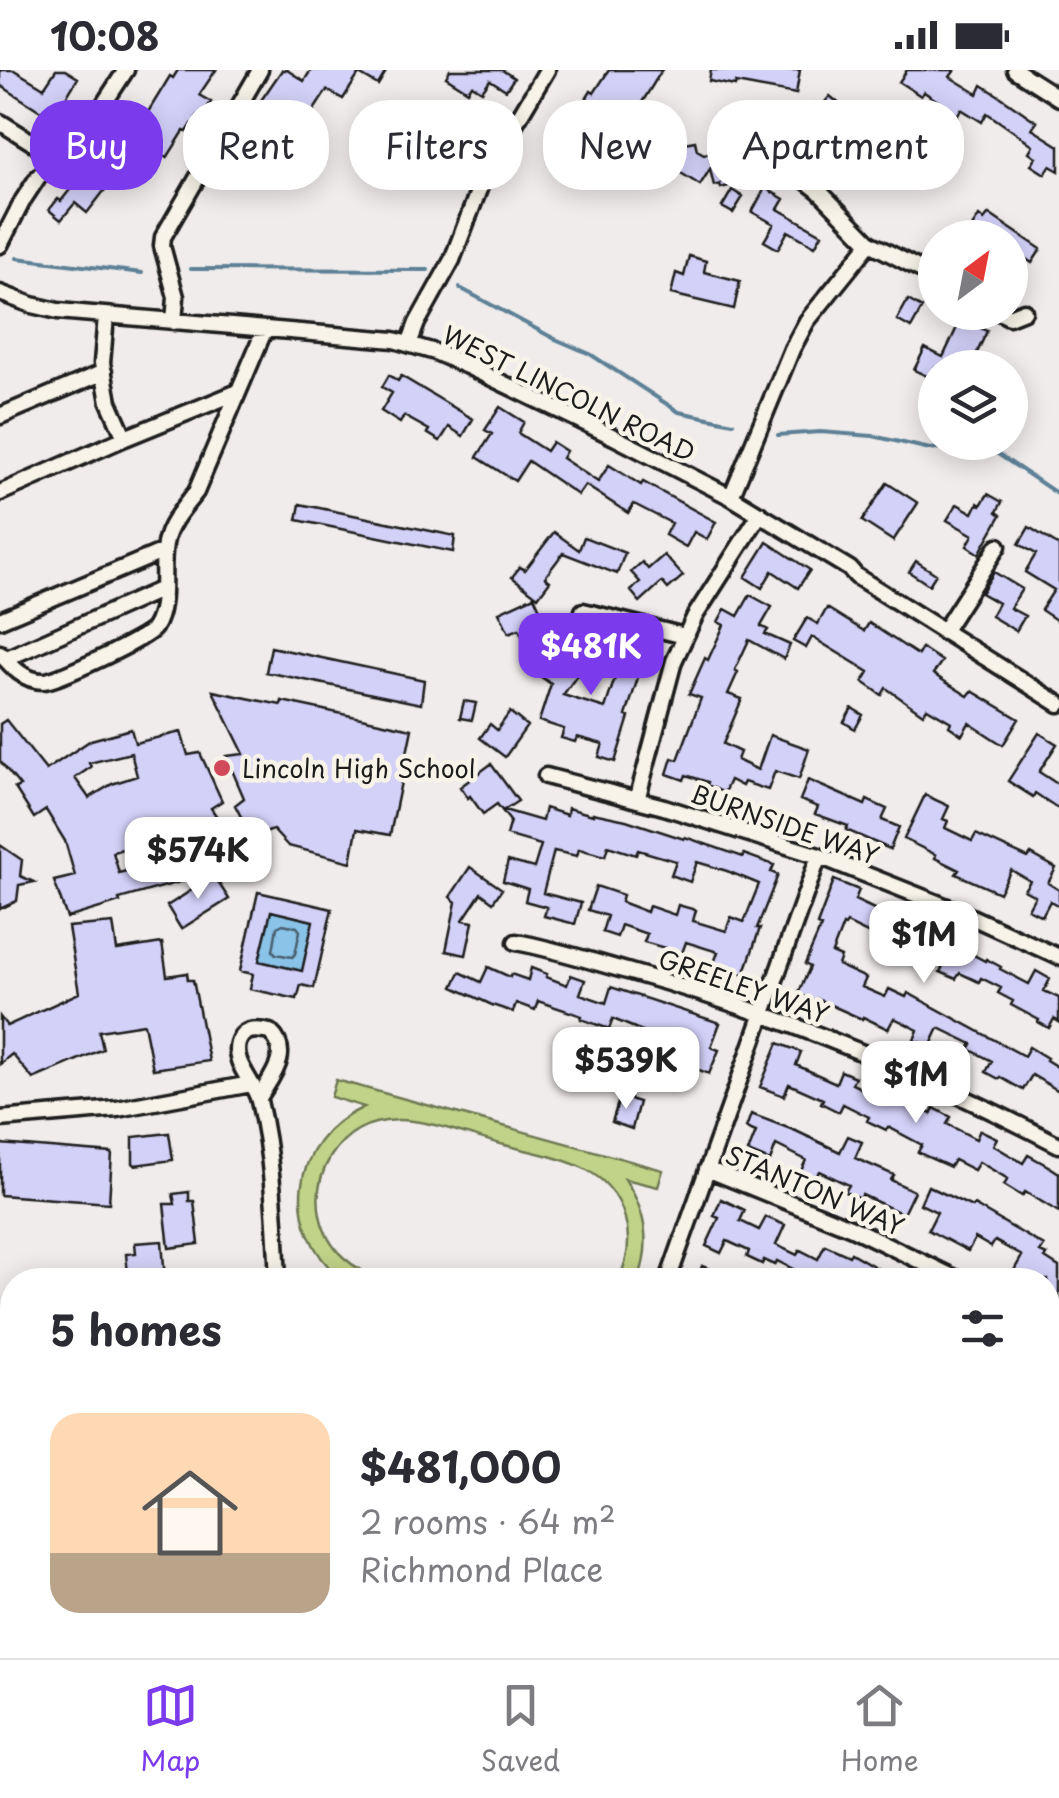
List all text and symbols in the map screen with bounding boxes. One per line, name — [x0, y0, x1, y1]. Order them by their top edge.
text: 10:08 — [50, 7, 159, 64]
chip: Buy — [30, 100, 163, 190]
chip: Rent — [183, 100, 329, 190]
chip: Filters — [349, 100, 523, 190]
chip: New — [543, 100, 687, 190]
chip: Apartment — [707, 100, 964, 190]
north arrow — [918, 220, 1028, 330]
map controls — [918, 220, 1028, 460]
street label: WEST LINCOLN ROAD — [436, 315, 702, 471]
button: layers — [918, 350, 1028, 460]
pin: $481K — [521, 613, 661, 698]
text: $481K — [541, 621, 641, 669]
place label: Lincoln High School — [242, 749, 475, 787]
marker: Lincoln High School — [211, 757, 233, 779]
street label: BURNSIDE WAY — [686, 774, 884, 874]
pin: $574K — [128, 817, 268, 902]
text: $574K — [147, 825, 249, 873]
pin: $1M — [876, 901, 972, 986]
text: $1M — [891, 909, 957, 957]
street label: GREELEY WAY — [654, 939, 834, 1033]
pin: $539K — [556, 1027, 696, 1112]
text: $539K — [574, 1035, 678, 1083]
pin: $1M — [868, 1041, 964, 1126]
text: $1M — [883, 1049, 949, 1097]
street label: STANTON WAY — [720, 1135, 911, 1245]
text: 5 homes — [50, 1297, 222, 1360]
icon: filters — [955, 1301, 1010, 1356]
text: $481,000 — [360, 1434, 561, 1497]
icon: home — [130, 1453, 250, 1573]
text: 2 rooms · 64 m² — [360, 1497, 616, 1545]
text: Richmond Place — [360, 1545, 603, 1593]
tab: Map — [140, 1678, 200, 1781]
tab: Saved — [481, 1678, 560, 1781]
tab: Home — [841, 1678, 919, 1781]

